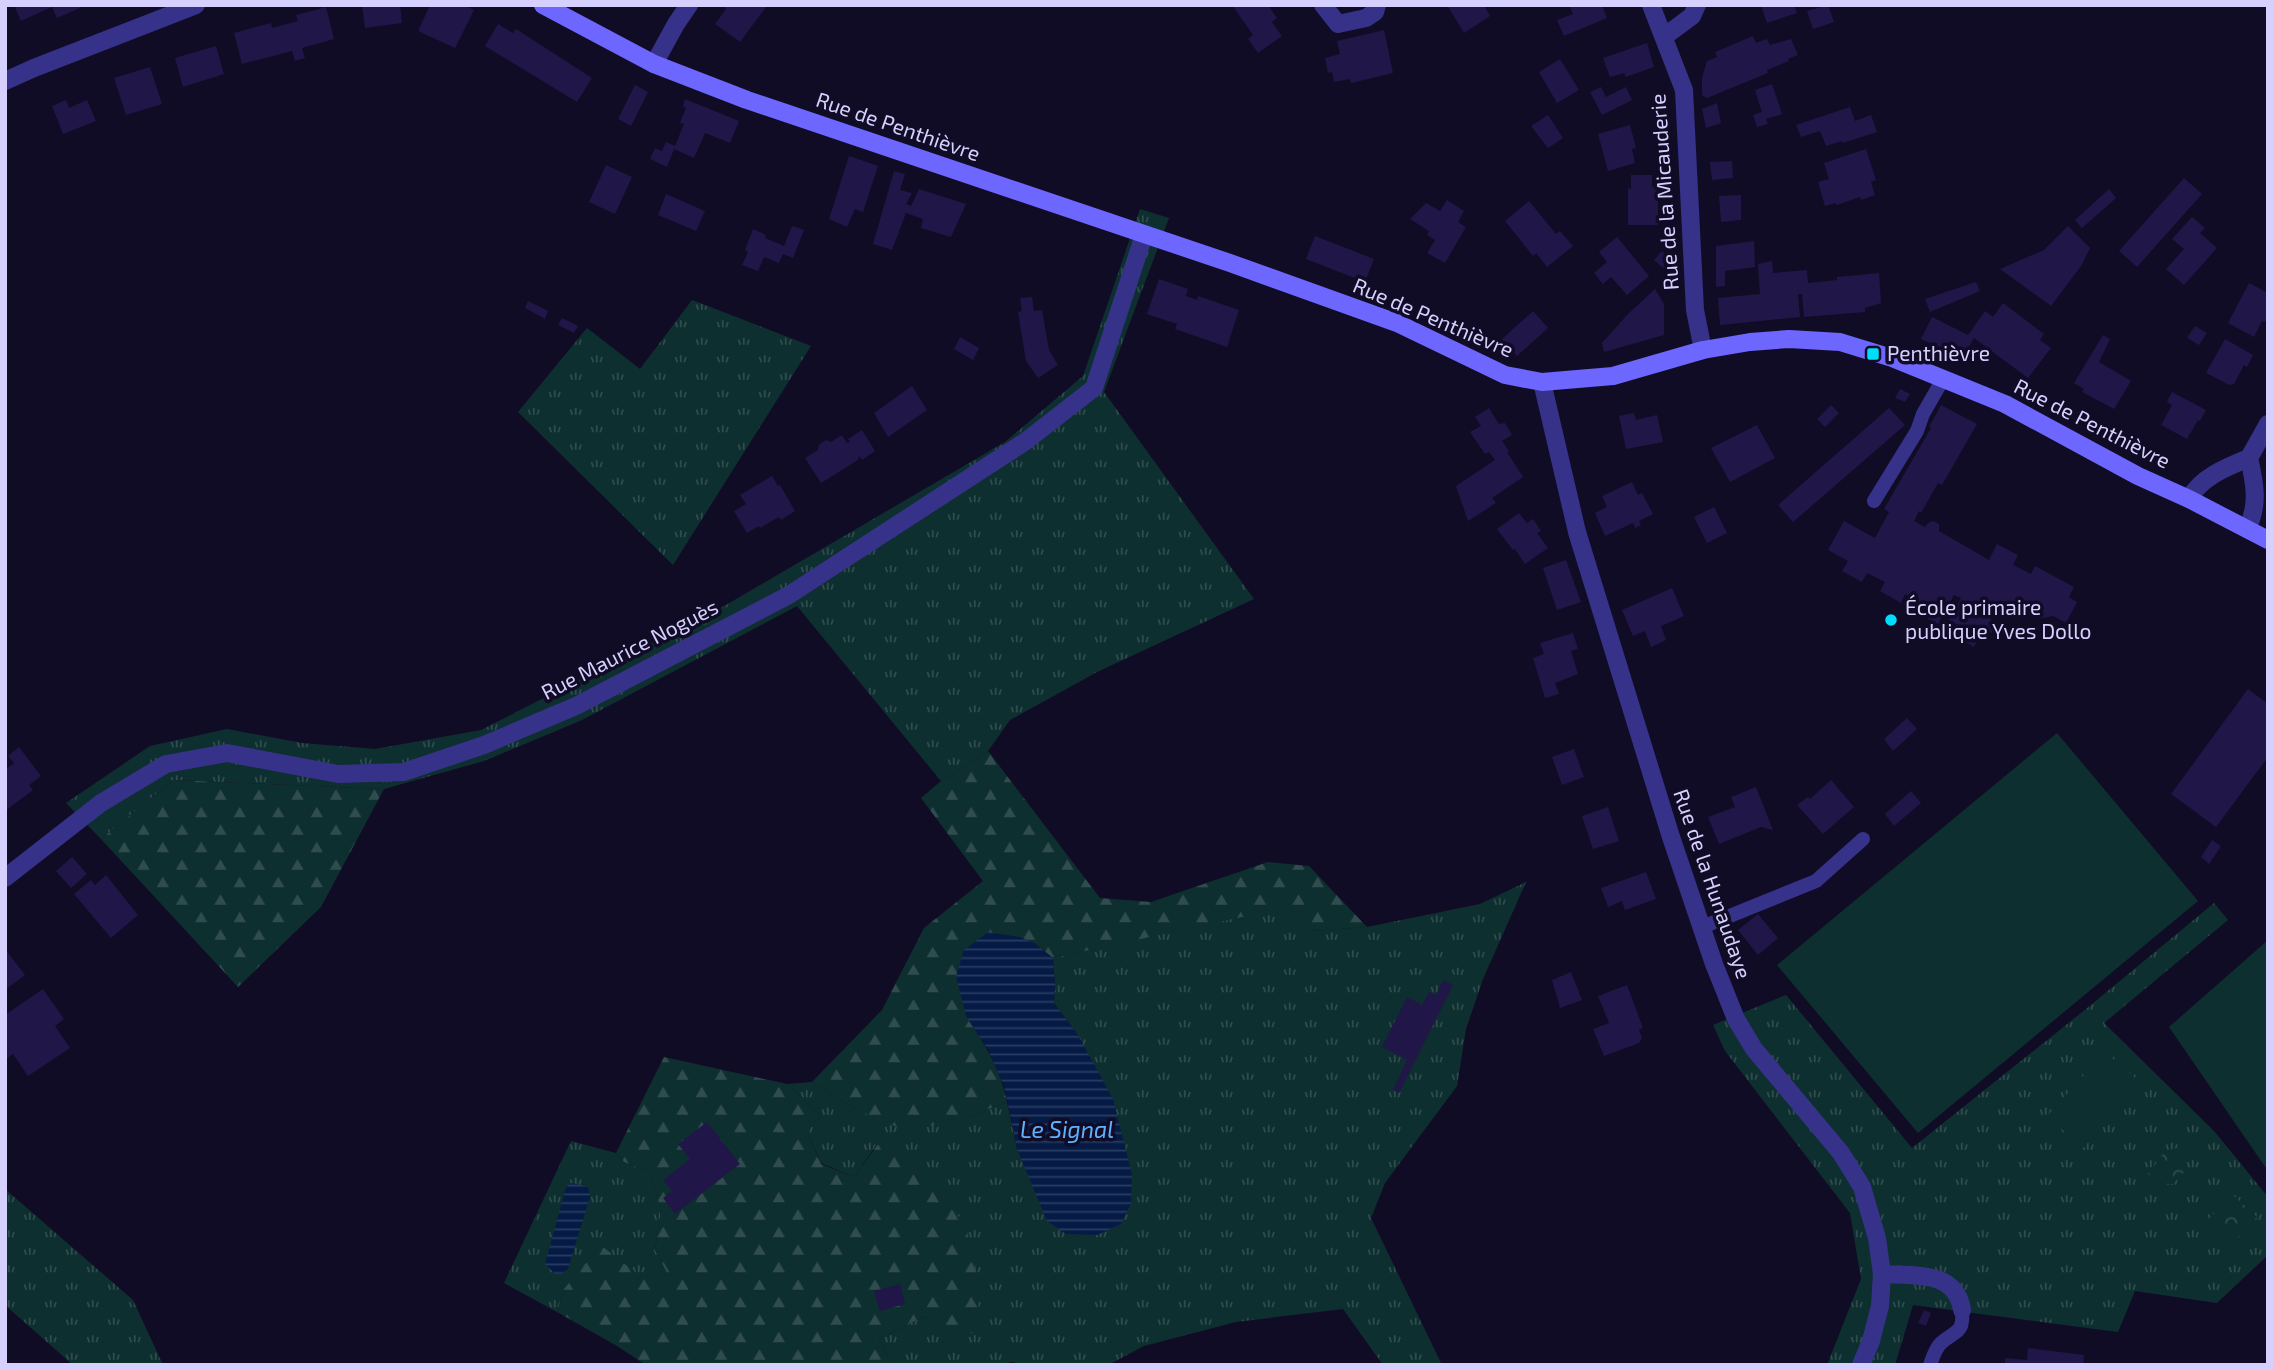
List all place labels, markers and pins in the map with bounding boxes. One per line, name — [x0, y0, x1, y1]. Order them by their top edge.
place label: Penthièvre — [1887, 340, 1990, 365]
marker: Penthièvre — [1865, 346, 1881, 362]
place label: École primaire publique Yves Dollo — [1905, 594, 2091, 643]
marker: École primaire publique Yves Dollo — [1883, 612, 1899, 628]

